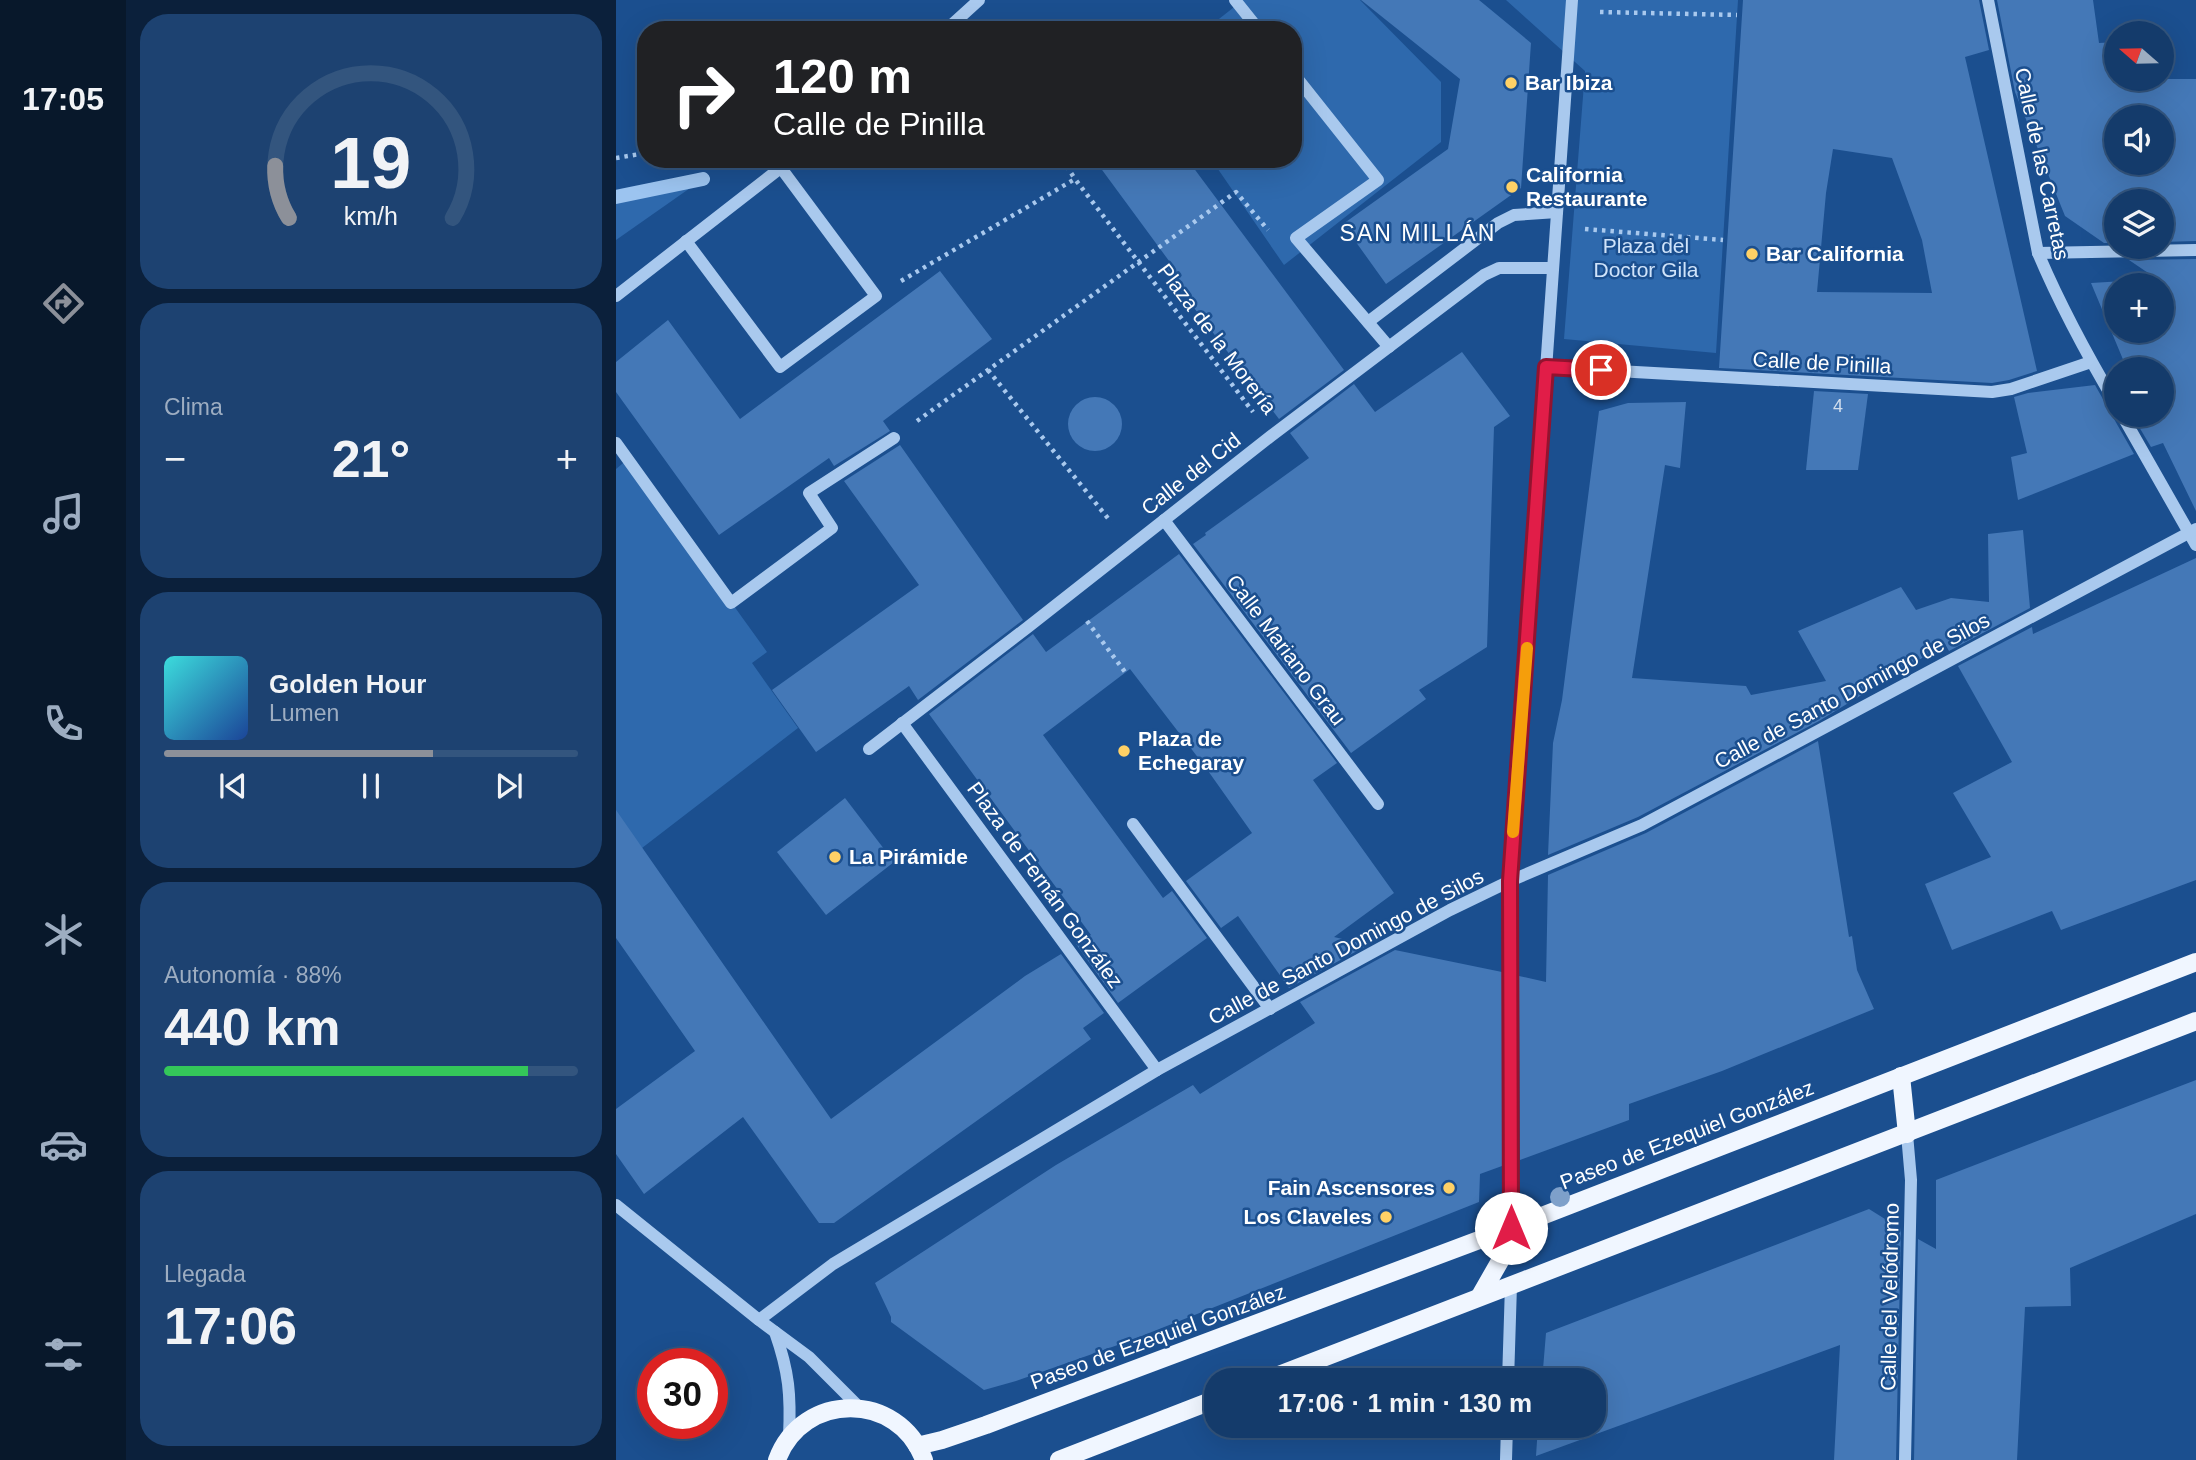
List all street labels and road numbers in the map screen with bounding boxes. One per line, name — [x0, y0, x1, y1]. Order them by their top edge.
street label: Calle de las Carretas — [2011, 66, 2074, 262]
street label: Plaza de la Morería — [1153, 259, 1282, 419]
street label: Calle de Pinilla — [1752, 347, 1892, 378]
street label: Calle del Cid — [1137, 428, 1245, 519]
street label: Calle Mariano Grau — [1222, 570, 1350, 729]
street label: Calle de Santo Domingo de Silos — [1710, 608, 1993, 773]
street label: Plaza de Fernán González — [963, 777, 1128, 992]
street label: Calle de Santo Domingo de Silos — [1204, 864, 1487, 1029]
street label: Paseo de Ezequiel González — [1557, 1075, 1817, 1194]
street label: Calle del Velódromo — [1876, 1203, 1903, 1391]
street label: Paseo de Ezequiel González — [1027, 1280, 1288, 1393]

